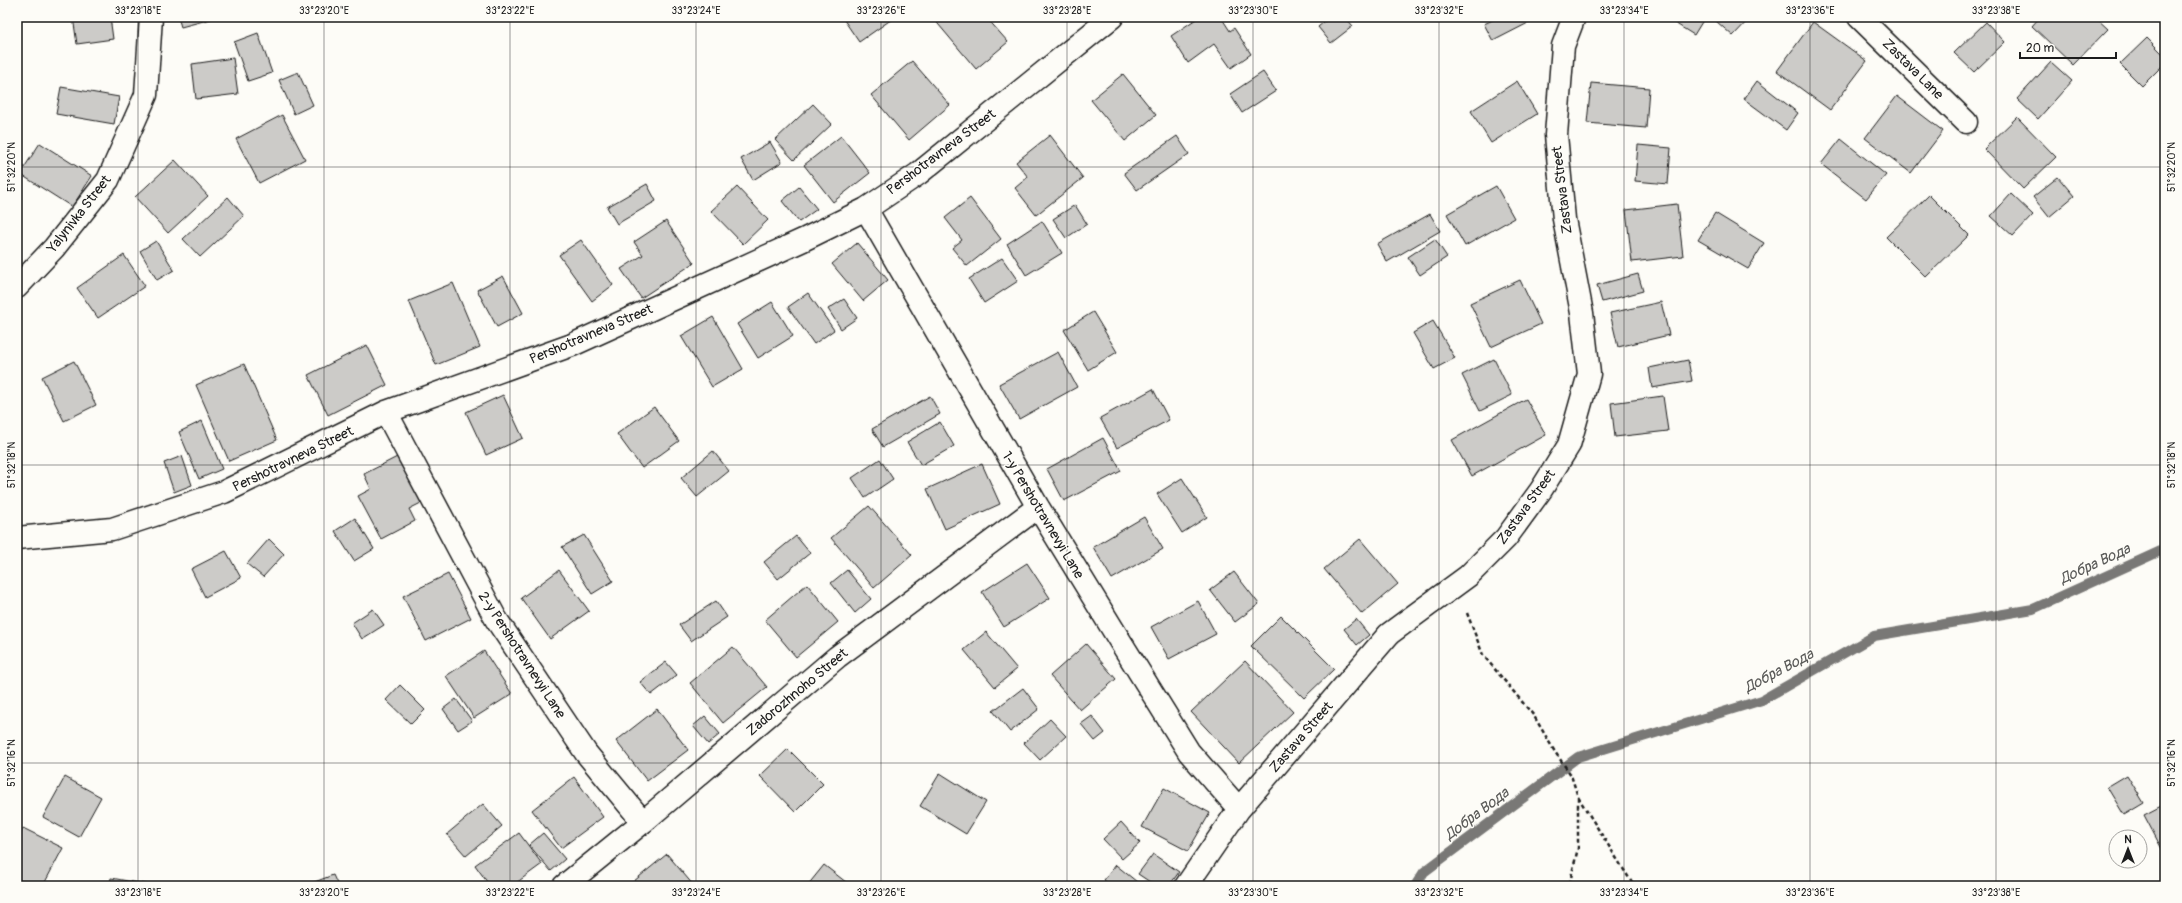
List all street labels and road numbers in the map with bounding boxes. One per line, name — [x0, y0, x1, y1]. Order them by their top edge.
street label: Zastava Lane — [1879, 35, 1947, 103]
street label: Pershotravneva Street — [883, 105, 999, 199]
street label: Zastava Street — [1548, 145, 1576, 235]
street label: Yalynivka Street — [43, 171, 115, 257]
street label: Pershotravneva Street — [527, 300, 655, 368]
street label: Pershotravneva Street — [230, 422, 356, 496]
street label: 1-y Pershotravnevyi Lane — [998, 448, 1088, 582]
street label: Zastava Street — [1493, 466, 1559, 548]
street label: 2-y Pershotravnevyi Lane — [475, 588, 569, 722]
street label: Zadorozhnoho Street — [743, 644, 851, 739]
street label: Zastava Street — [1266, 698, 1337, 776]

